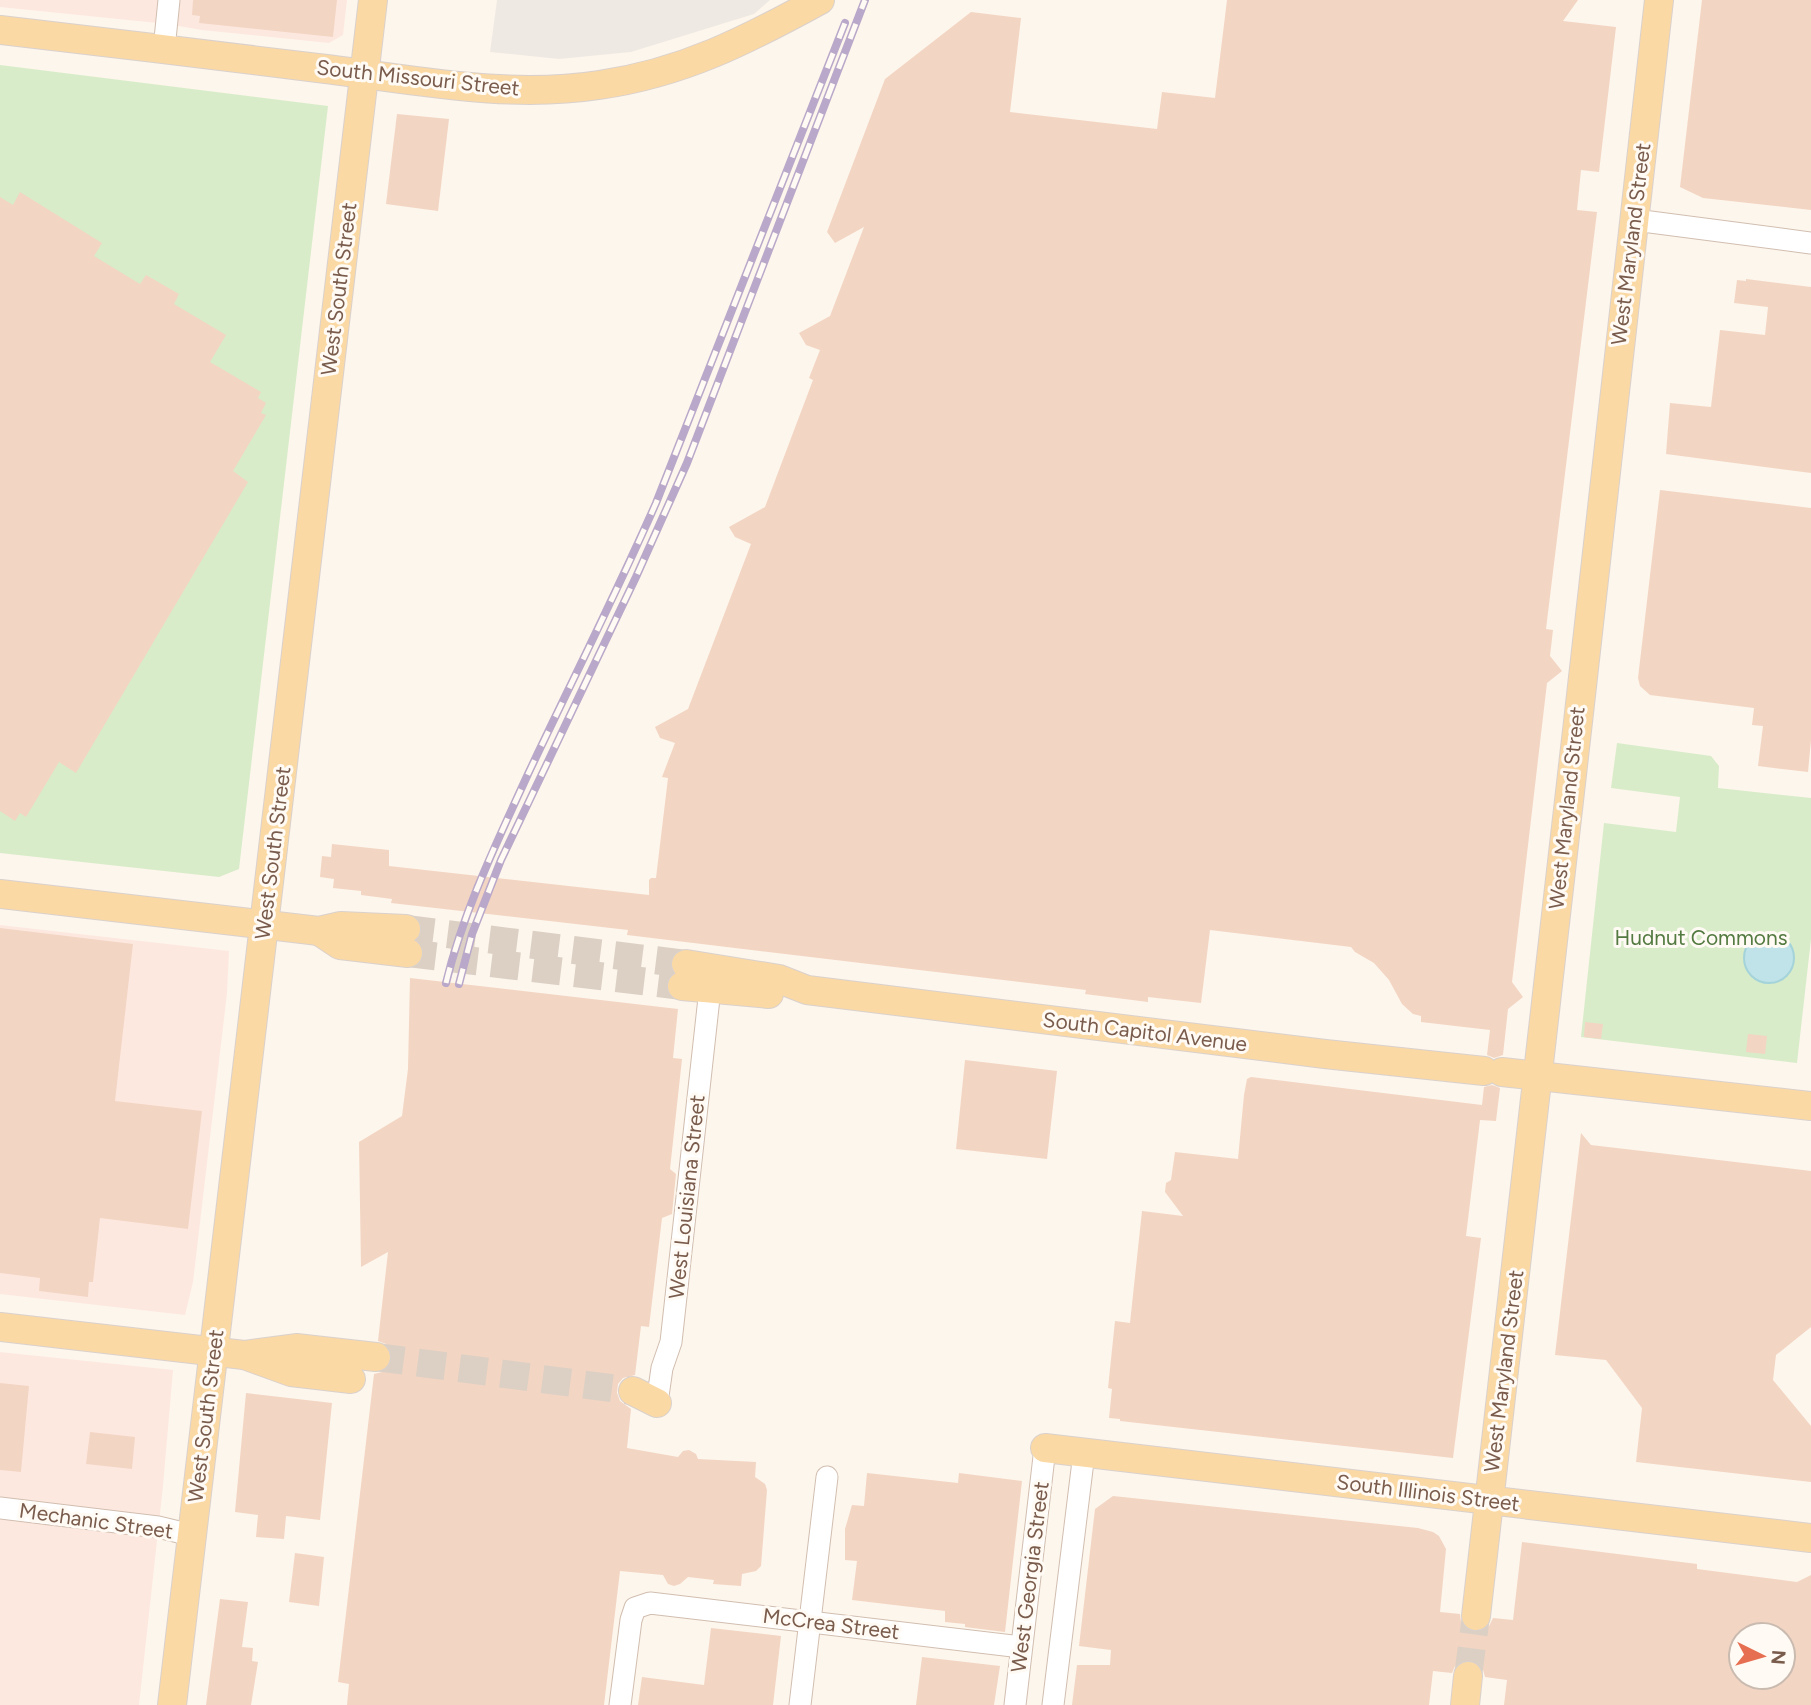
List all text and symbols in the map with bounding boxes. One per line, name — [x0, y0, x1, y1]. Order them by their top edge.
street label: South Missouri Street — [315, 54, 521, 101]
street label: West Maryland Street — [1606, 141, 1655, 347]
street label: West South Street — [315, 201, 362, 377]
street label: West Maryland Street — [1543, 705, 1590, 911]
street label: West South Street — [249, 765, 296, 941]
park label: Hudnut Commons — [1614, 925, 1788, 950]
street label: South Capitol Avenue — [1041, 1007, 1249, 1056]
street label: West Louisiana Street — [663, 1094, 710, 1300]
street label: West Maryland Street — [1479, 1268, 1528, 1474]
street label: West South Street — [182, 1328, 229, 1504]
street label: South Illinois Street — [1335, 1469, 1521, 1516]
street label: West Georgia Street — [1005, 1480, 1054, 1674]
street label: Mechanic Street — [18, 1497, 175, 1544]
street label: McCrea Street — [761, 1603, 901, 1644]
north arrow — [1727, 1621, 1797, 1691]
text: N — [1766, 1649, 1791, 1666]

